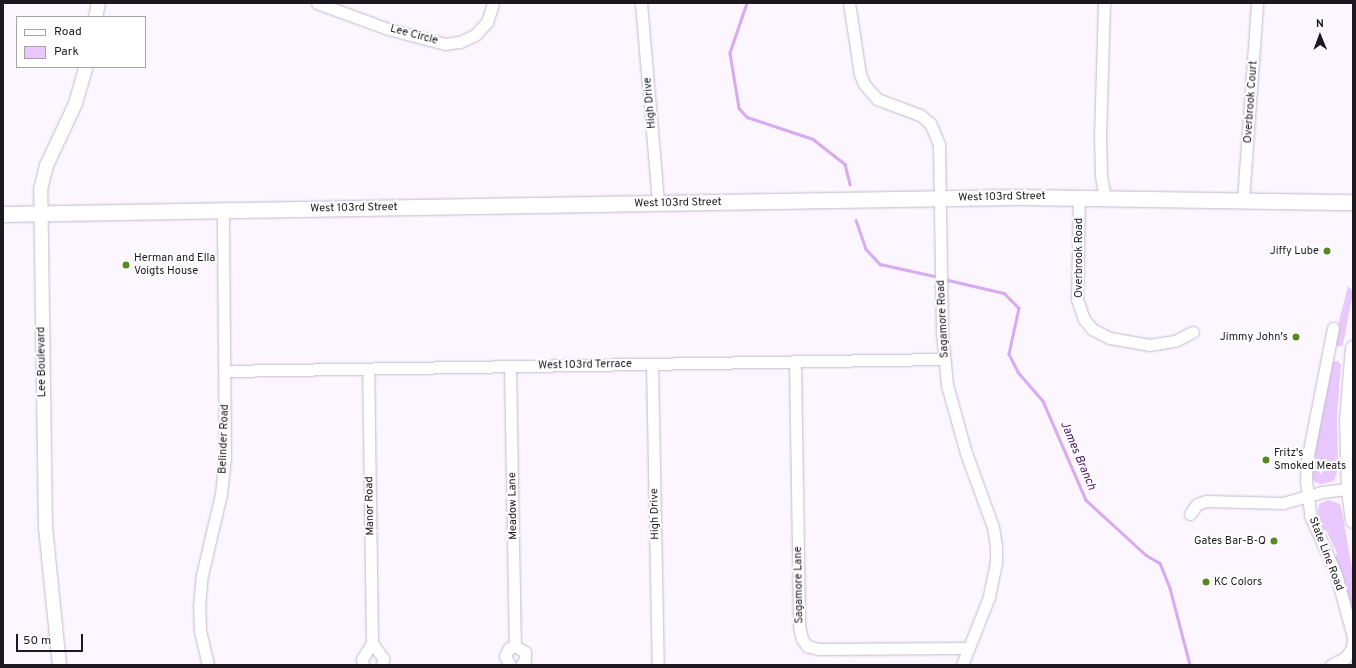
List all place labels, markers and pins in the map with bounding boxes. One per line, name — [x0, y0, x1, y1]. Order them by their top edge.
place label: Jiffy Lube — [1270, 244, 1319, 258]
marker: Jiffy Lube — [1322, 246, 1332, 256]
place label: Herman and Ella Voigts House — [134, 252, 215, 278]
marker: Herman and Ella Voigts House — [121, 260, 131, 270]
place label: Jimmy John's — [1220, 330, 1288, 344]
marker: Jimmy John's — [1291, 332, 1301, 342]
place label: Fritz's Smoked Meats — [1274, 447, 1346, 473]
marker: Fritz's Smoked Meats — [1261, 455, 1271, 465]
place label: Gates Bar-B-Q — [1194, 534, 1266, 548]
marker: Gates Bar-B-Q — [1269, 536, 1279, 546]
place label: KC Colors — [1214, 575, 1262, 589]
marker: KC Colors — [1201, 577, 1211, 587]

